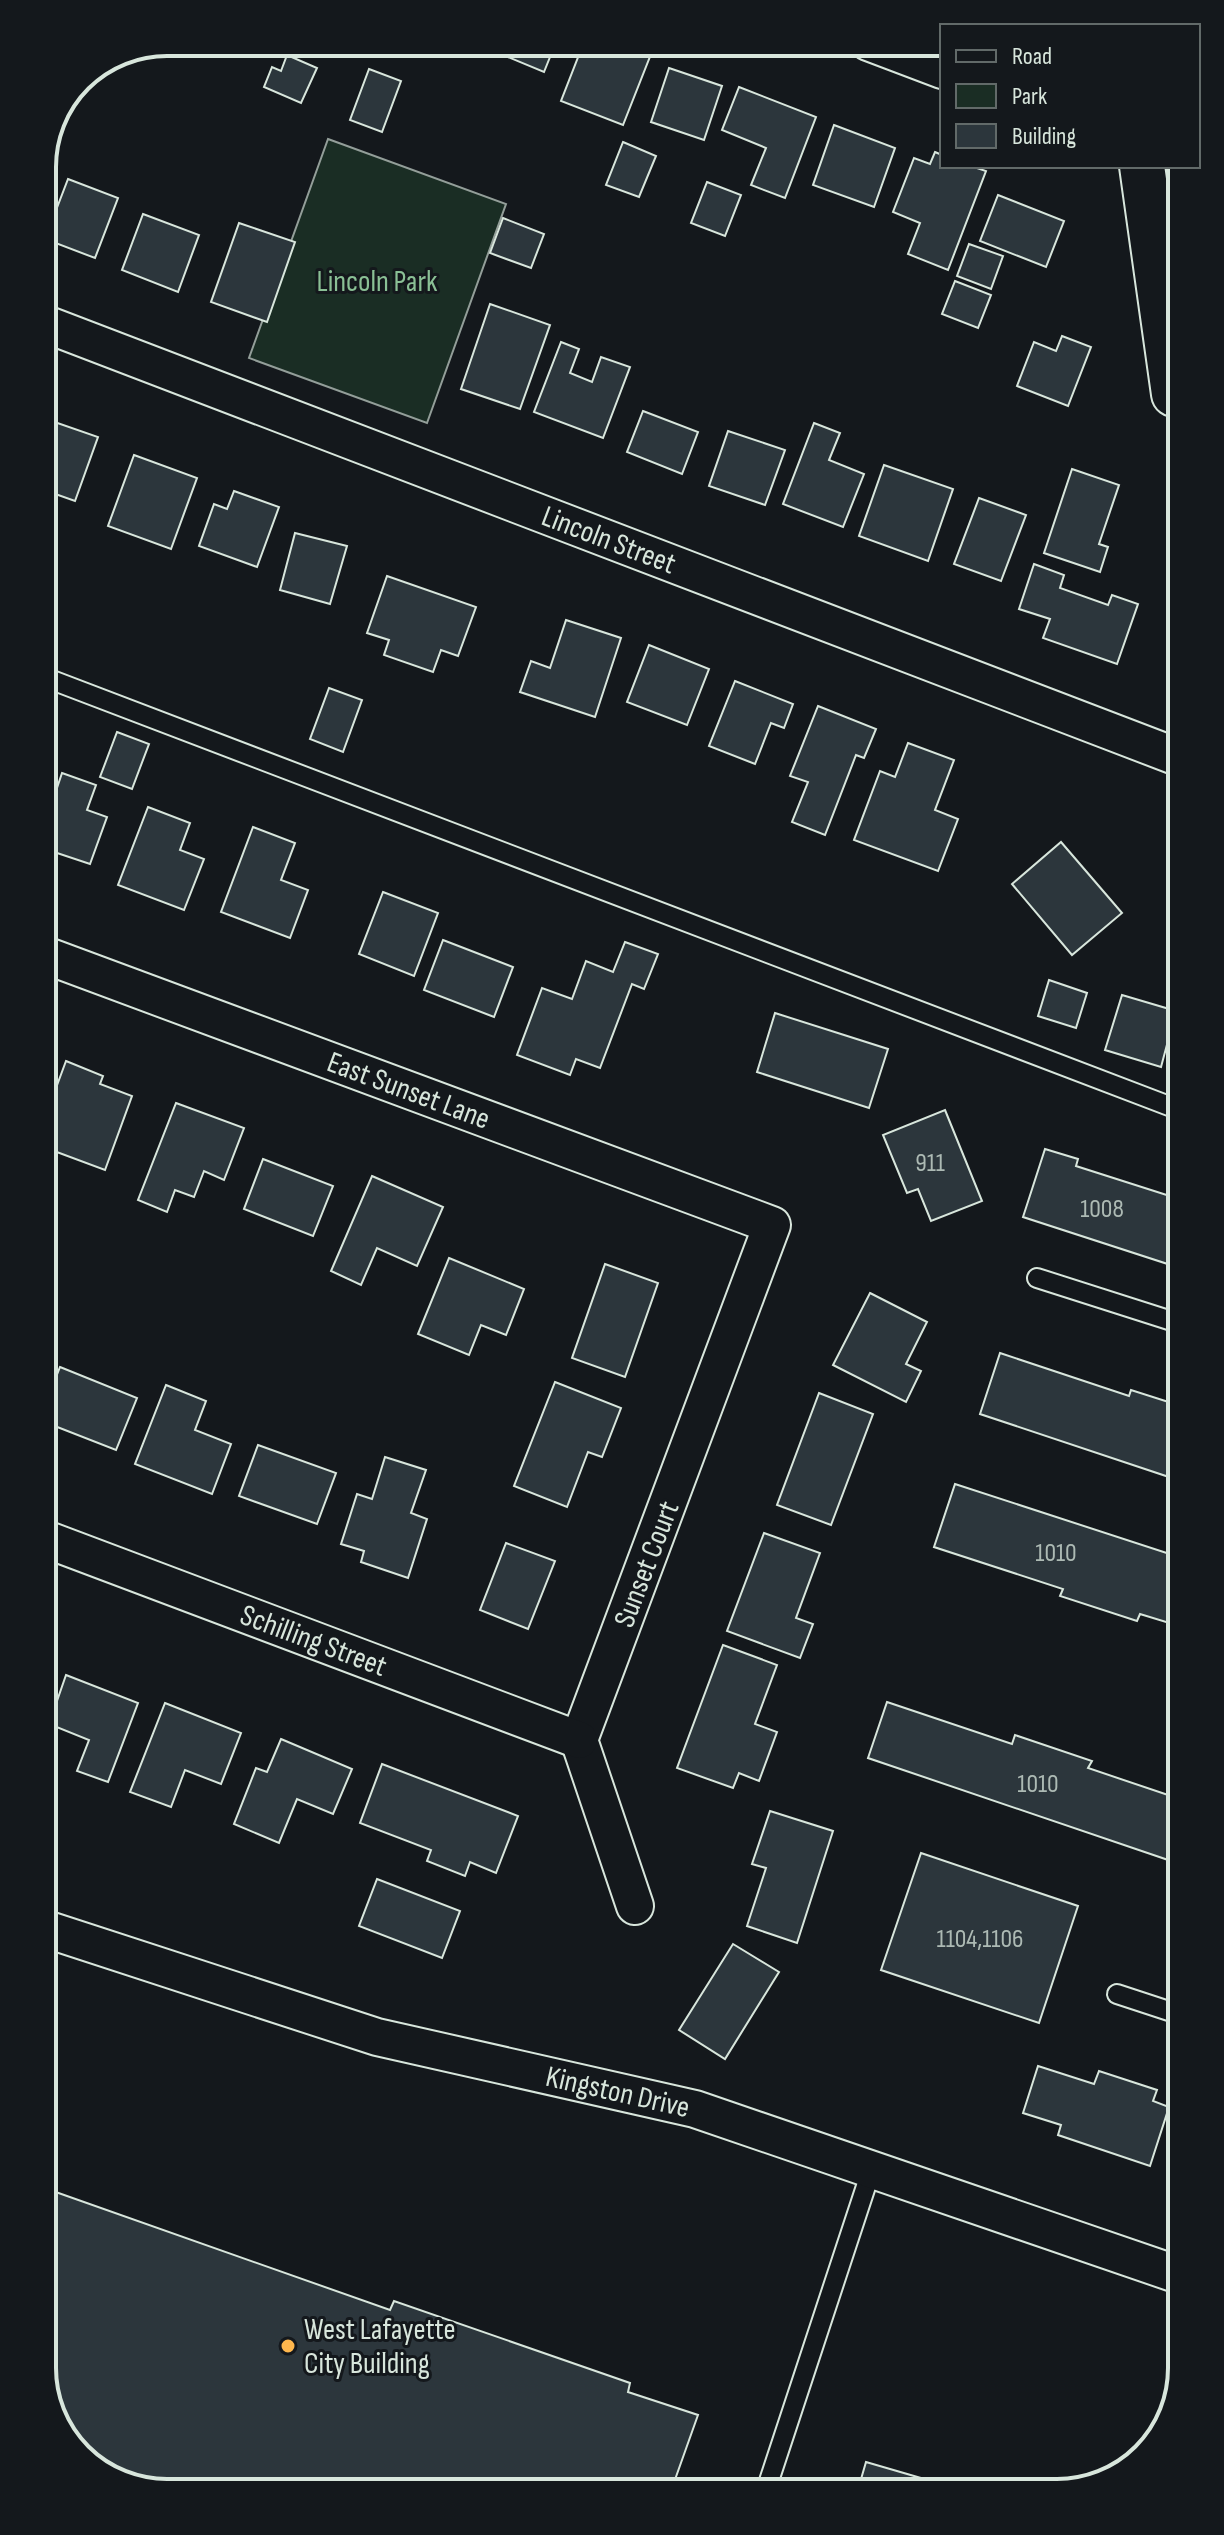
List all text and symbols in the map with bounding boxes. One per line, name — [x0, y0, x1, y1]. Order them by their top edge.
legend — [940, 24, 1200, 168]
text: Road — [1012, 42, 1052, 71]
text: Park — [1012, 82, 1047, 111]
text: Building — [1012, 122, 1076, 151]
park label: Lincoln Park — [317, 264, 438, 300]
street label: Lincoln Street — [537, 499, 681, 582]
street label: East Sunset Lane — [322, 1044, 495, 1138]
house number: 911 — [915, 1148, 945, 1179]
house number: 1008 — [1080, 1194, 1124, 1225]
street label: Sunset Court — [606, 1496, 687, 1633]
house number: 1010 — [1035, 1538, 1077, 1569]
street label: Schilling Street — [235, 1597, 392, 1685]
house number: 1010 — [1017, 1769, 1059, 1800]
house number: 1104,1106 — [937, 1924, 1023, 1955]
street label: Kingston Drive — [542, 2059, 693, 2126]
place label: West Lafayette City Building — [304, 2312, 456, 2382]
marker: West Lafayette City Building — [279, 2337, 297, 2355]

